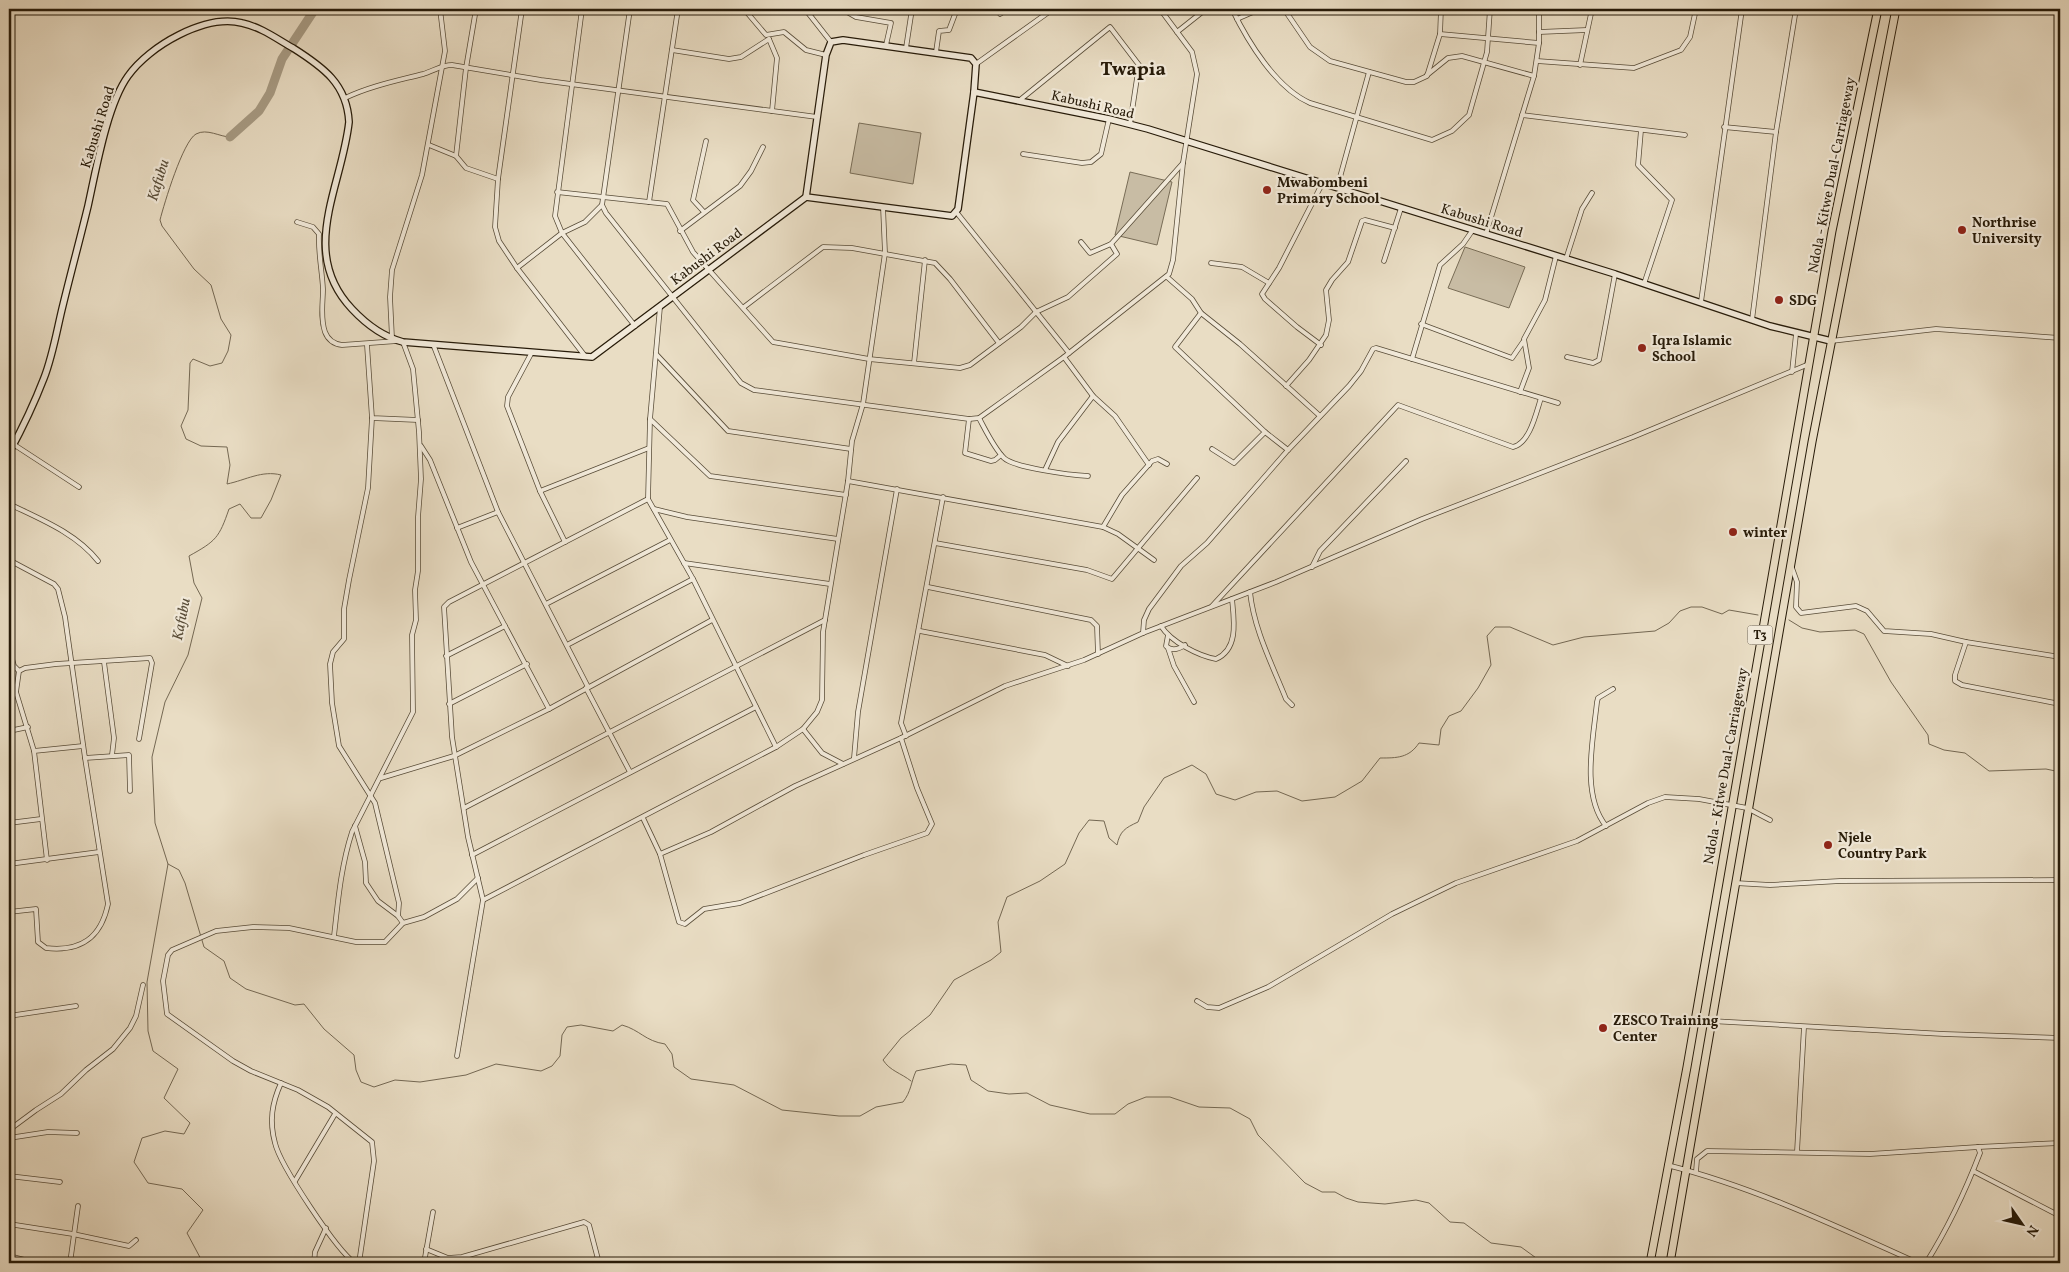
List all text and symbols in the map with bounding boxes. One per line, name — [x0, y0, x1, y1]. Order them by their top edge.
district label: Twapia — [1100, 57, 1166, 83]
street label: Ndola - Kitwe Dual-Carriageway — [1804, 75, 1861, 275]
street label: Kabushi Road — [77, 84, 120, 171]
street label: Kabushi Road — [1049, 87, 1136, 124]
water label: Kafubu — [143, 157, 176, 204]
place label: Mwabombeni Primary School — [1277, 174, 1380, 209]
marker: Mwabombeni Primary School — [1261, 184, 1273, 196]
street label: Kabushi Road — [1438, 200, 1525, 243]
place label: Northrise University — [1972, 214, 2042, 249]
street label: Kabushi Road — [667, 224, 747, 290]
marker: Northrise University — [1956, 224, 1968, 236]
place label: SDG — [1789, 292, 1817, 311]
marker: SDG — [1773, 294, 1785, 306]
place label: Iqra Islamic School — [1652, 332, 1732, 367]
marker: Iqra Islamic School — [1636, 342, 1648, 354]
place label: winter — [1743, 524, 1787, 543]
marker: winter — [1727, 526, 1739, 538]
water label: Kafubu — [168, 596, 197, 642]
road number: T3 — [1748, 626, 1772, 644]
street label: Ndola - Kitwe Dual-Carriageway — [1700, 666, 1753, 866]
place label: Njele Country Park — [1838, 829, 1927, 864]
marker: Njele Country Park — [1822, 839, 1834, 851]
place label: ZESCO Training Center — [1613, 1012, 1719, 1047]
marker: ZESCO Training Center — [1597, 1022, 1609, 1034]
north arrow — [1996, 1200, 2046, 1250]
text: N — [2021, 1221, 2042, 1240]

